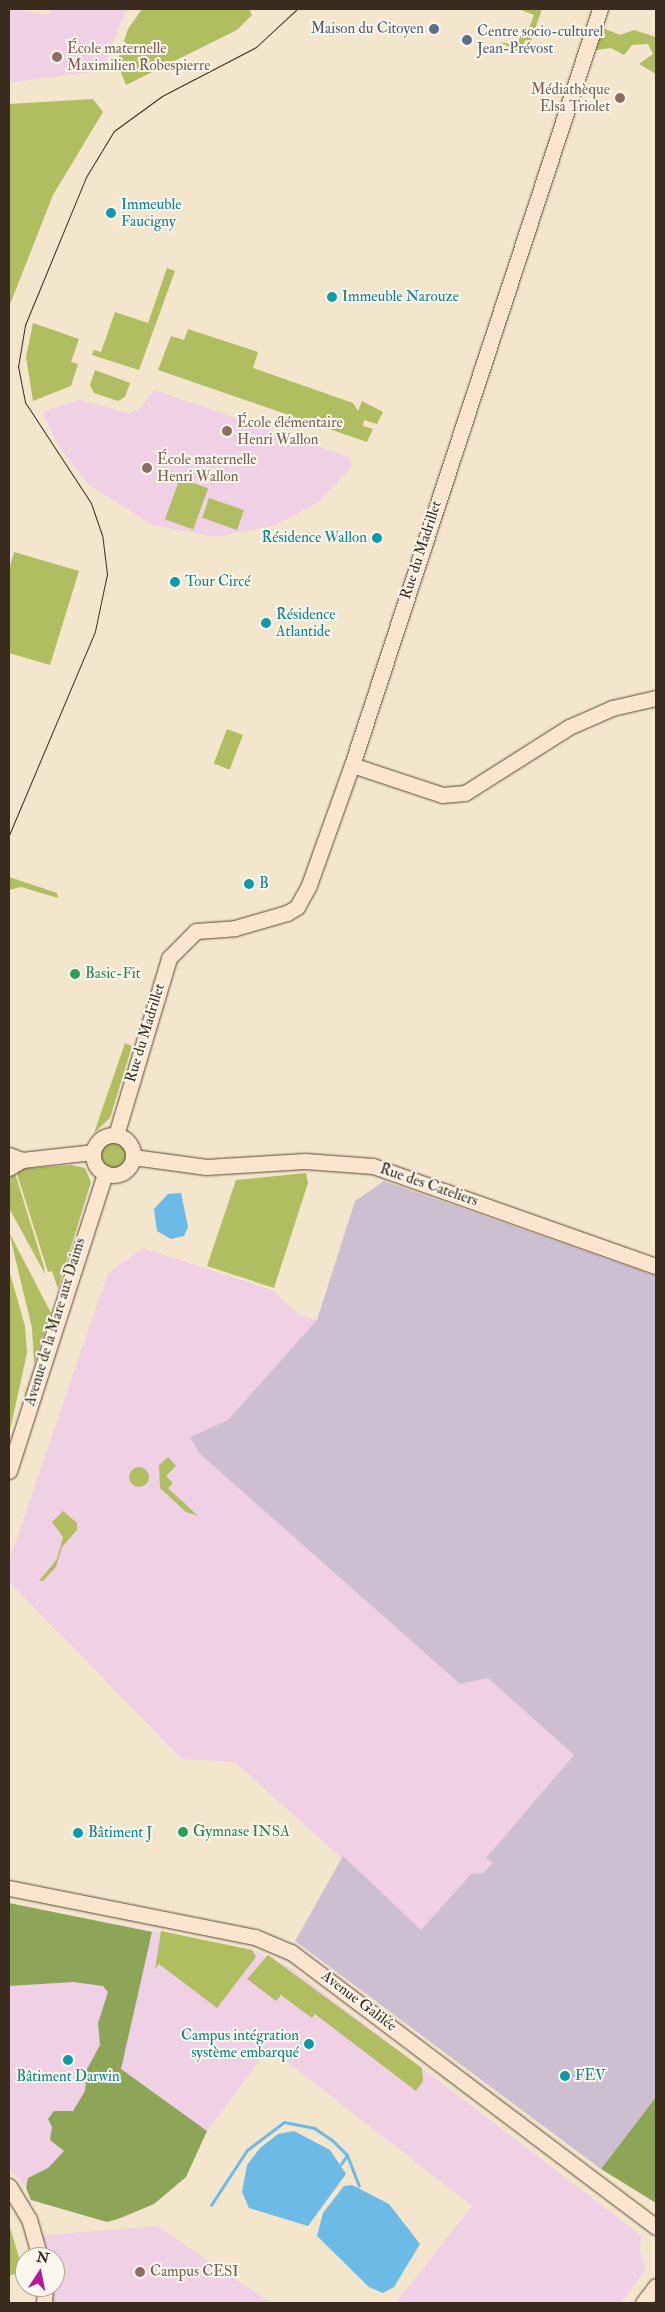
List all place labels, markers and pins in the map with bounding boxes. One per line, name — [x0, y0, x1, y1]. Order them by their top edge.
place label: Maison du Citoyen — [311, 20, 424, 38]
place label: Centre socio-culturel Jean-Prévost — [477, 22, 603, 57]
marker: Maison du Citoyen — [428, 23, 440, 35]
marker: Centre socio-culturel Jean-Prévost — [461, 34, 473, 46]
place label: École maternelle Maximilien Robespierre — [67, 39, 210, 74]
marker: École maternelle Maximilien Robespierre — [51, 51, 63, 63]
place label: Médiathèque Elsa Triolet — [531, 80, 610, 115]
marker: Médiathèque Elsa Triolet — [614, 92, 626, 104]
place label: Immeuble Faucigny — [121, 195, 182, 230]
marker: Immeuble Faucigny — [105, 207, 117, 219]
place label: Immeuble Narouze — [342, 288, 459, 306]
marker: Immeuble Narouze — [326, 291, 338, 303]
place label: École élémentaire Henri Wallon — [237, 413, 343, 448]
marker: École élémentaire Henri Wallon — [221, 425, 233, 437]
place label: École maternelle Henri Wallon — [157, 450, 257, 485]
marker: École maternelle Henri Wallon — [141, 462, 153, 474]
place label: Résidence Wallon — [262, 529, 367, 547]
marker: Résidence Wallon — [371, 532, 383, 544]
place label: Tour Circé — [185, 573, 251, 591]
marker: Tour Circé — [169, 576, 181, 588]
place label: Résidence Atlantide — [276, 605, 336, 640]
marker: Résidence Atlantide — [260, 617, 272, 629]
place label: B — [259, 875, 269, 893]
marker: B — [243, 878, 255, 890]
place label: Basic-Fit — [85, 965, 140, 983]
marker: Basic-Fit — [69, 968, 81, 980]
place label: Gymnase INSA — [193, 1823, 290, 1841]
place label: Bâtiment J — [88, 1824, 152, 1842]
marker: Gymnase INSA — [177, 1826, 189, 1838]
marker: Bâtiment J — [72, 1827, 84, 1839]
place label: Campus intégration système embarqué — [181, 2026, 299, 2061]
marker: Campus intégration système embarqué — [303, 2038, 315, 2050]
marker: Bâtiment Darwin — [62, 2054, 74, 2066]
place label: FEV — [575, 2067, 606, 2085]
place label: Bâtiment Darwin — [16, 2068, 120, 2086]
marker: FEV — [559, 2070, 571, 2082]
place label: Campus CESI — [150, 2263, 238, 2281]
marker: Campus CESI — [134, 2266, 146, 2278]

